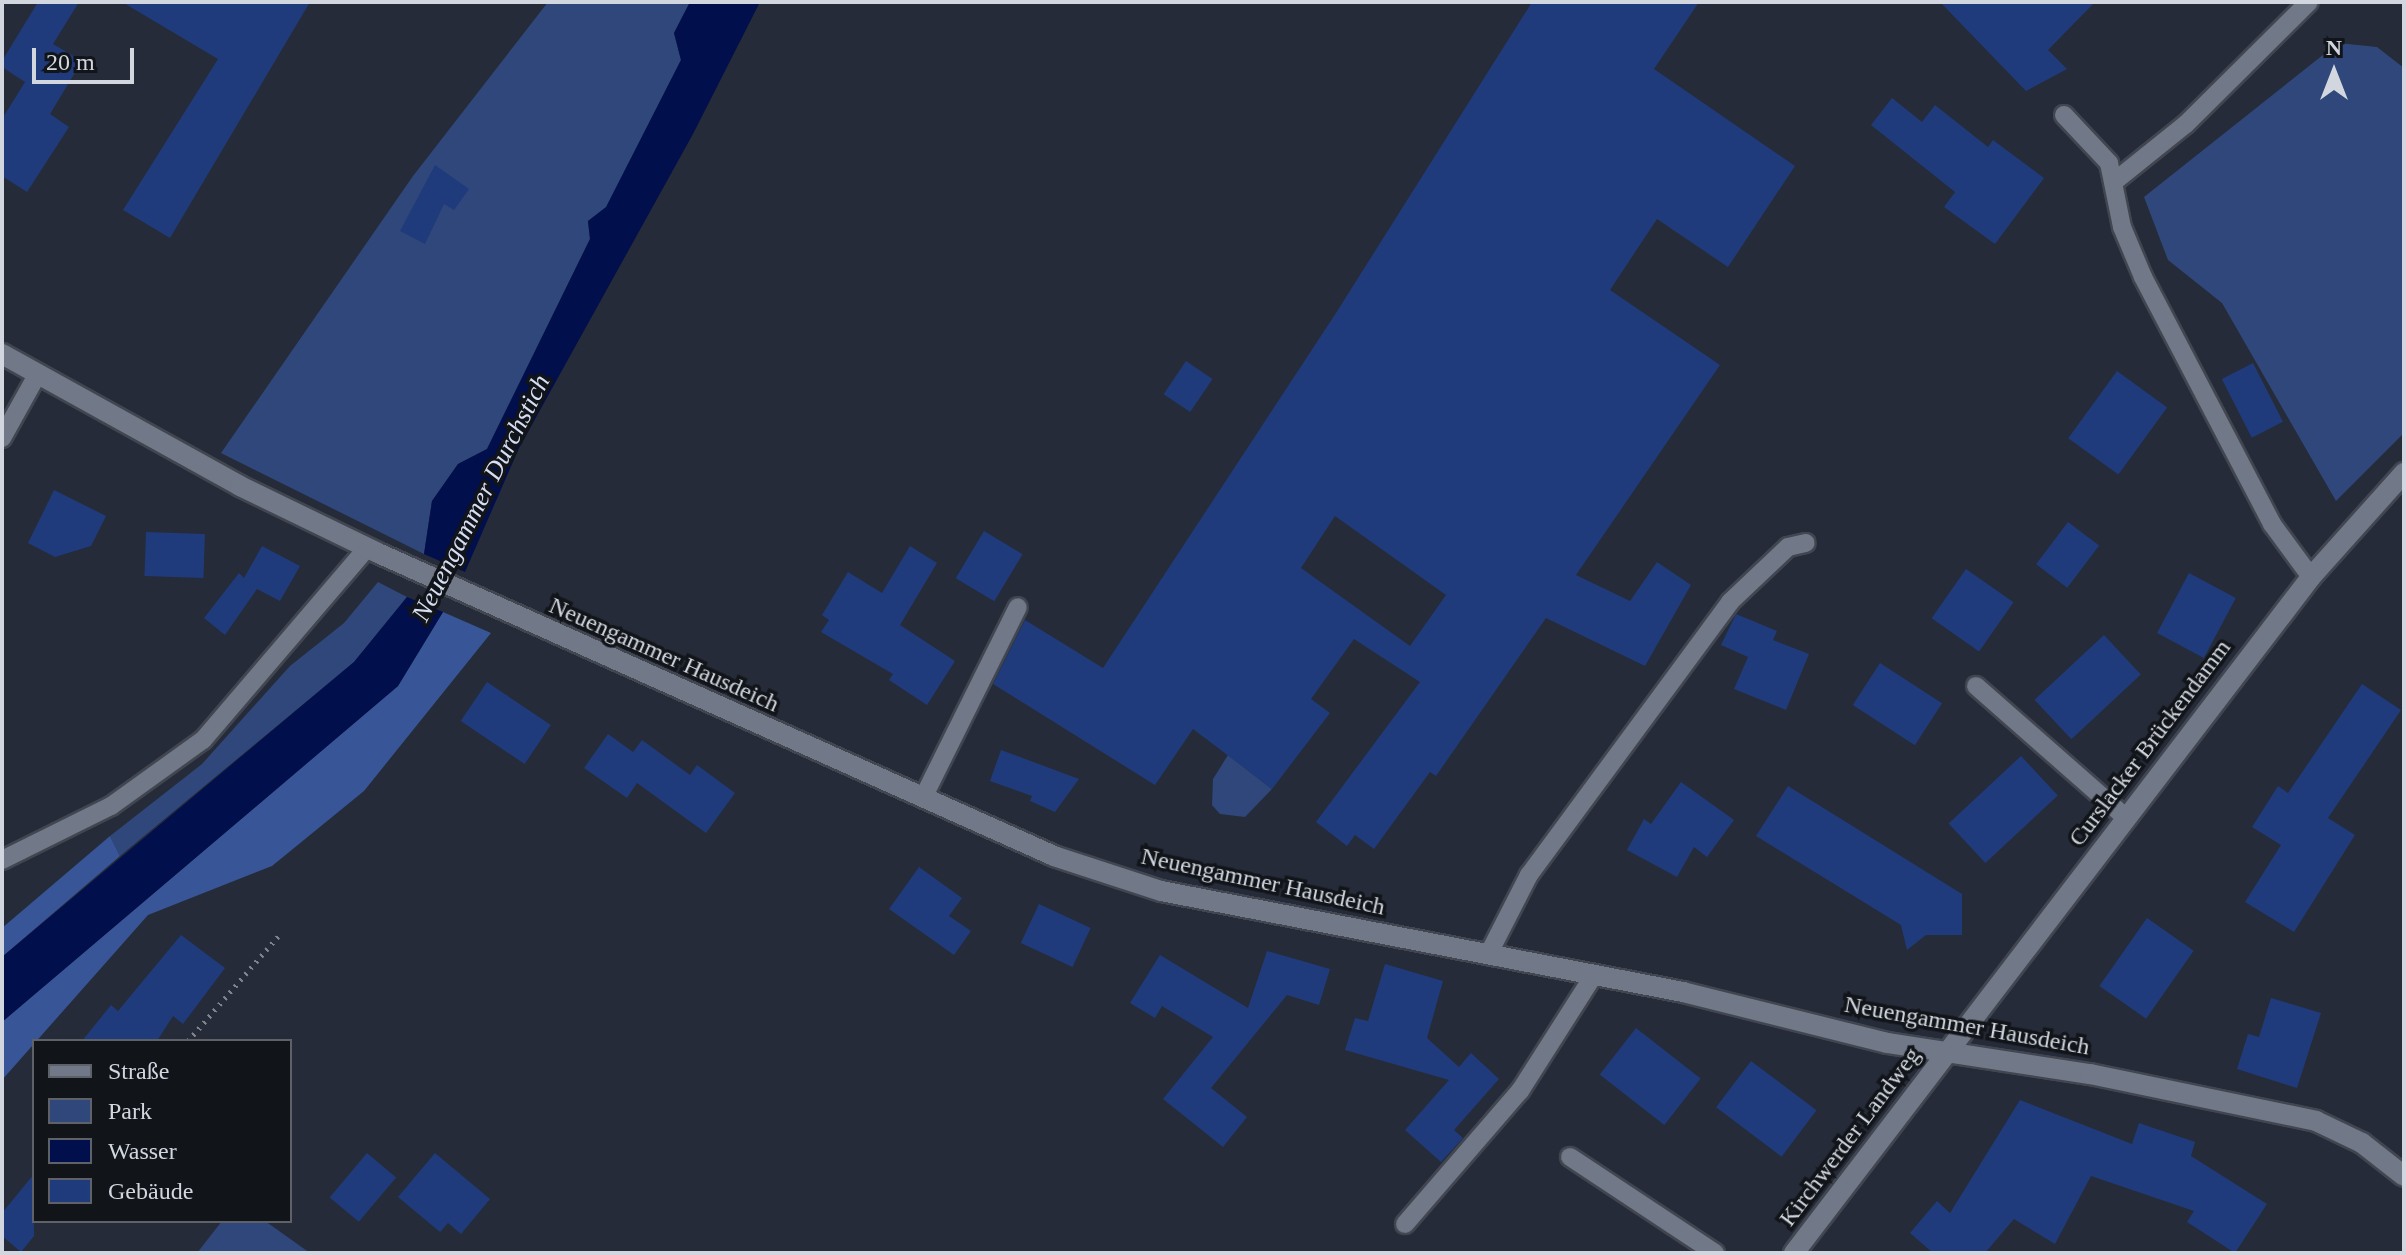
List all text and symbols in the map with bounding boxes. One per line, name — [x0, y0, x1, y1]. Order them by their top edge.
scale bar — [36, 32, 138, 82]
north arrow — [2294, 32, 2374, 112]
text: N — [2326, 35, 2342, 60]
text: 20 m — [46, 49, 95, 75]
water label: Neuengammer Durchstich — [405, 369, 557, 627]
street label: Neuengammer Hausdeich — [545, 591, 783, 719]
street label: Curslacker Brückendamm — [2063, 634, 2237, 852]
street label: Neuengammer Hausdeich — [1138, 842, 1388, 922]
street label: Neuengammer Hausdeich — [1842, 990, 2092, 1062]
legend — [32, 1039, 292, 1223]
street label: Kirchwerder Landweg — [1773, 1042, 1927, 1232]
text: Straße — [108, 1058, 169, 1084]
text: Park — [108, 1098, 152, 1124]
text: Wasser — [108, 1138, 177, 1164]
text: Gebäude — [108, 1178, 193, 1204]

